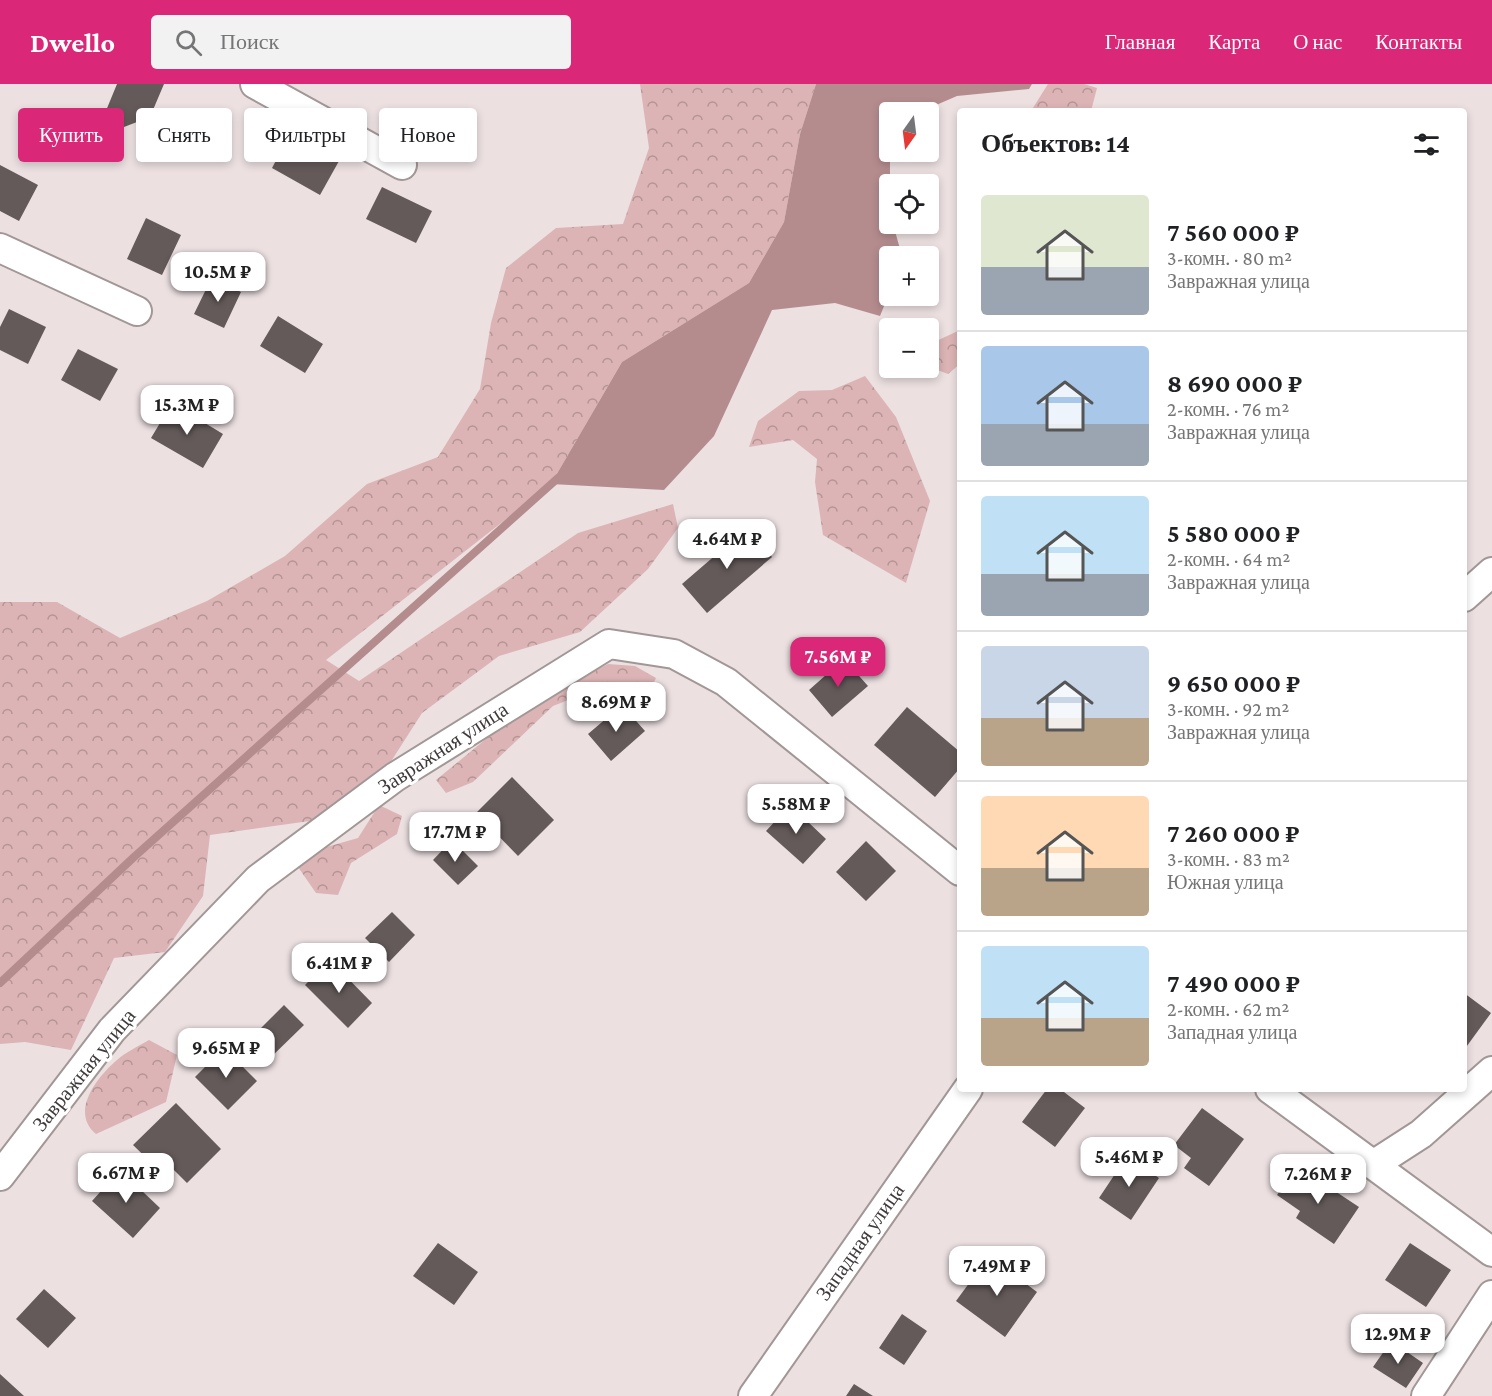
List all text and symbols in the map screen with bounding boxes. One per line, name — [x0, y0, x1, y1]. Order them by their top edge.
search box — [151, 15, 571, 69]
icon: search — [172, 26, 205, 59]
text: Dwello — [30, 27, 115, 58]
text: Поиск — [220, 29, 279, 54]
text: Главная — [1105, 30, 1175, 54]
text: Карта — [1208, 30, 1260, 54]
text: О нас — [1293, 30, 1342, 54]
text: Контакты — [1375, 30, 1462, 54]
north arrow — [879, 102, 939, 162]
map controls — [879, 102, 939, 378]
chip: Купить — [18, 108, 124, 162]
chip: Снять — [136, 108, 232, 162]
chip: Фильтры — [244, 108, 367, 162]
chip: Новое — [379, 108, 477, 162]
icon: filters — [1410, 128, 1443, 161]
text: Объектов: 14 — [981, 129, 1130, 158]
button: locate — [879, 174, 939, 234]
text: 7 560 000 ₽ — [1167, 218, 1299, 247]
icon: home — [1029, 219, 1101, 291]
button: + — [879, 246, 939, 306]
text: 3-комн. · 80 m² — [1167, 247, 1292, 269]
pin: 10.5M ₽ — [163, 252, 273, 303]
text: 10.5M ₽ — [185, 260, 251, 282]
text: Завражная улица — [1167, 270, 1310, 292]
button: − — [879, 318, 939, 378]
text: 8 690 000 ₽ — [1167, 369, 1302, 398]
icon: home — [1029, 370, 1101, 442]
pin: 15.3M ₽ — [132, 385, 242, 436]
text: 15.3M ₽ — [155, 393, 219, 415]
text: 2-комн. · 76 m² — [1167, 398, 1289, 420]
text: Завражная улица — [1167, 421, 1310, 443]
pin: 4.64M ₽ — [672, 519, 782, 570]
text: 5 580 000 ₽ — [1167, 519, 1300, 548]
icon: home — [1029, 520, 1101, 592]
text: 4.64M ₽ — [692, 527, 762, 549]
text: 2-комн. · 64 m² — [1167, 548, 1290, 570]
text: Завражная улица — [1167, 571, 1310, 593]
pin: 7.56M ₽ — [783, 637, 893, 688]
text: 7.56M ₽ — [804, 645, 872, 667]
text: 9 650 000 ₽ — [1167, 669, 1300, 698]
icon: home — [1029, 670, 1101, 742]
pin: 8.69M ₽ — [561, 682, 671, 733]
text: 8.69M ₽ — [581, 690, 651, 712]
street label: Завражная улица — [374, 697, 513, 799]
text: 3-комн. · 92 m² — [1167, 698, 1289, 720]
text: Завражная улица — [1167, 721, 1310, 743]
pin: 5.58M ₽ — [741, 784, 851, 835]
text: 5.58M ₽ — [761, 792, 831, 814]
pin: 17.7M ₽ — [400, 812, 510, 863]
text: 7 260 000 ₽ — [1167, 819, 1300, 848]
text: 17.7M ₽ — [423, 820, 487, 842]
icon: home — [1029, 820, 1101, 892]
text: 3-комн. · 83 m² — [1167, 848, 1290, 870]
text: Южная улица — [1167, 871, 1284, 893]
pin: 6.41M ₽ — [284, 943, 394, 994]
text: 6.41M ₽ — [306, 951, 372, 973]
text: 7 490 000 ₽ — [1167, 969, 1300, 998]
icon: home — [1029, 970, 1101, 1042]
text: 2-комн. · 62 m² — [1167, 998, 1289, 1020]
street label: Завражная улица — [27, 1004, 141, 1136]
text: Западная улица — [1167, 1021, 1297, 1043]
pin: 9.65M ₽ — [171, 1028, 281, 1079]
text: 9.65M ₽ — [192, 1036, 260, 1058]
pin: 5.46M ₽ — [1074, 1137, 1184, 1188]
text: 5.46M ₽ — [1094, 1145, 1164, 1167]
pin: 6.67M ₽ — [71, 1153, 181, 1204]
pin: 7.26M ₽ — [1263, 1154, 1373, 1205]
text: 6.67M ₽ — [92, 1161, 160, 1183]
text: 7.26M ₽ — [1284, 1162, 1352, 1184]
street label: Западная улица — [811, 1179, 909, 1305]
pin: 7.49M ₽ — [942, 1246, 1052, 1297]
text: 7.49M ₽ — [963, 1254, 1031, 1276]
pin: 12.9M ₽ — [1343, 1314, 1453, 1365]
text: 12.9M ₽ — [1365, 1322, 1431, 1344]

